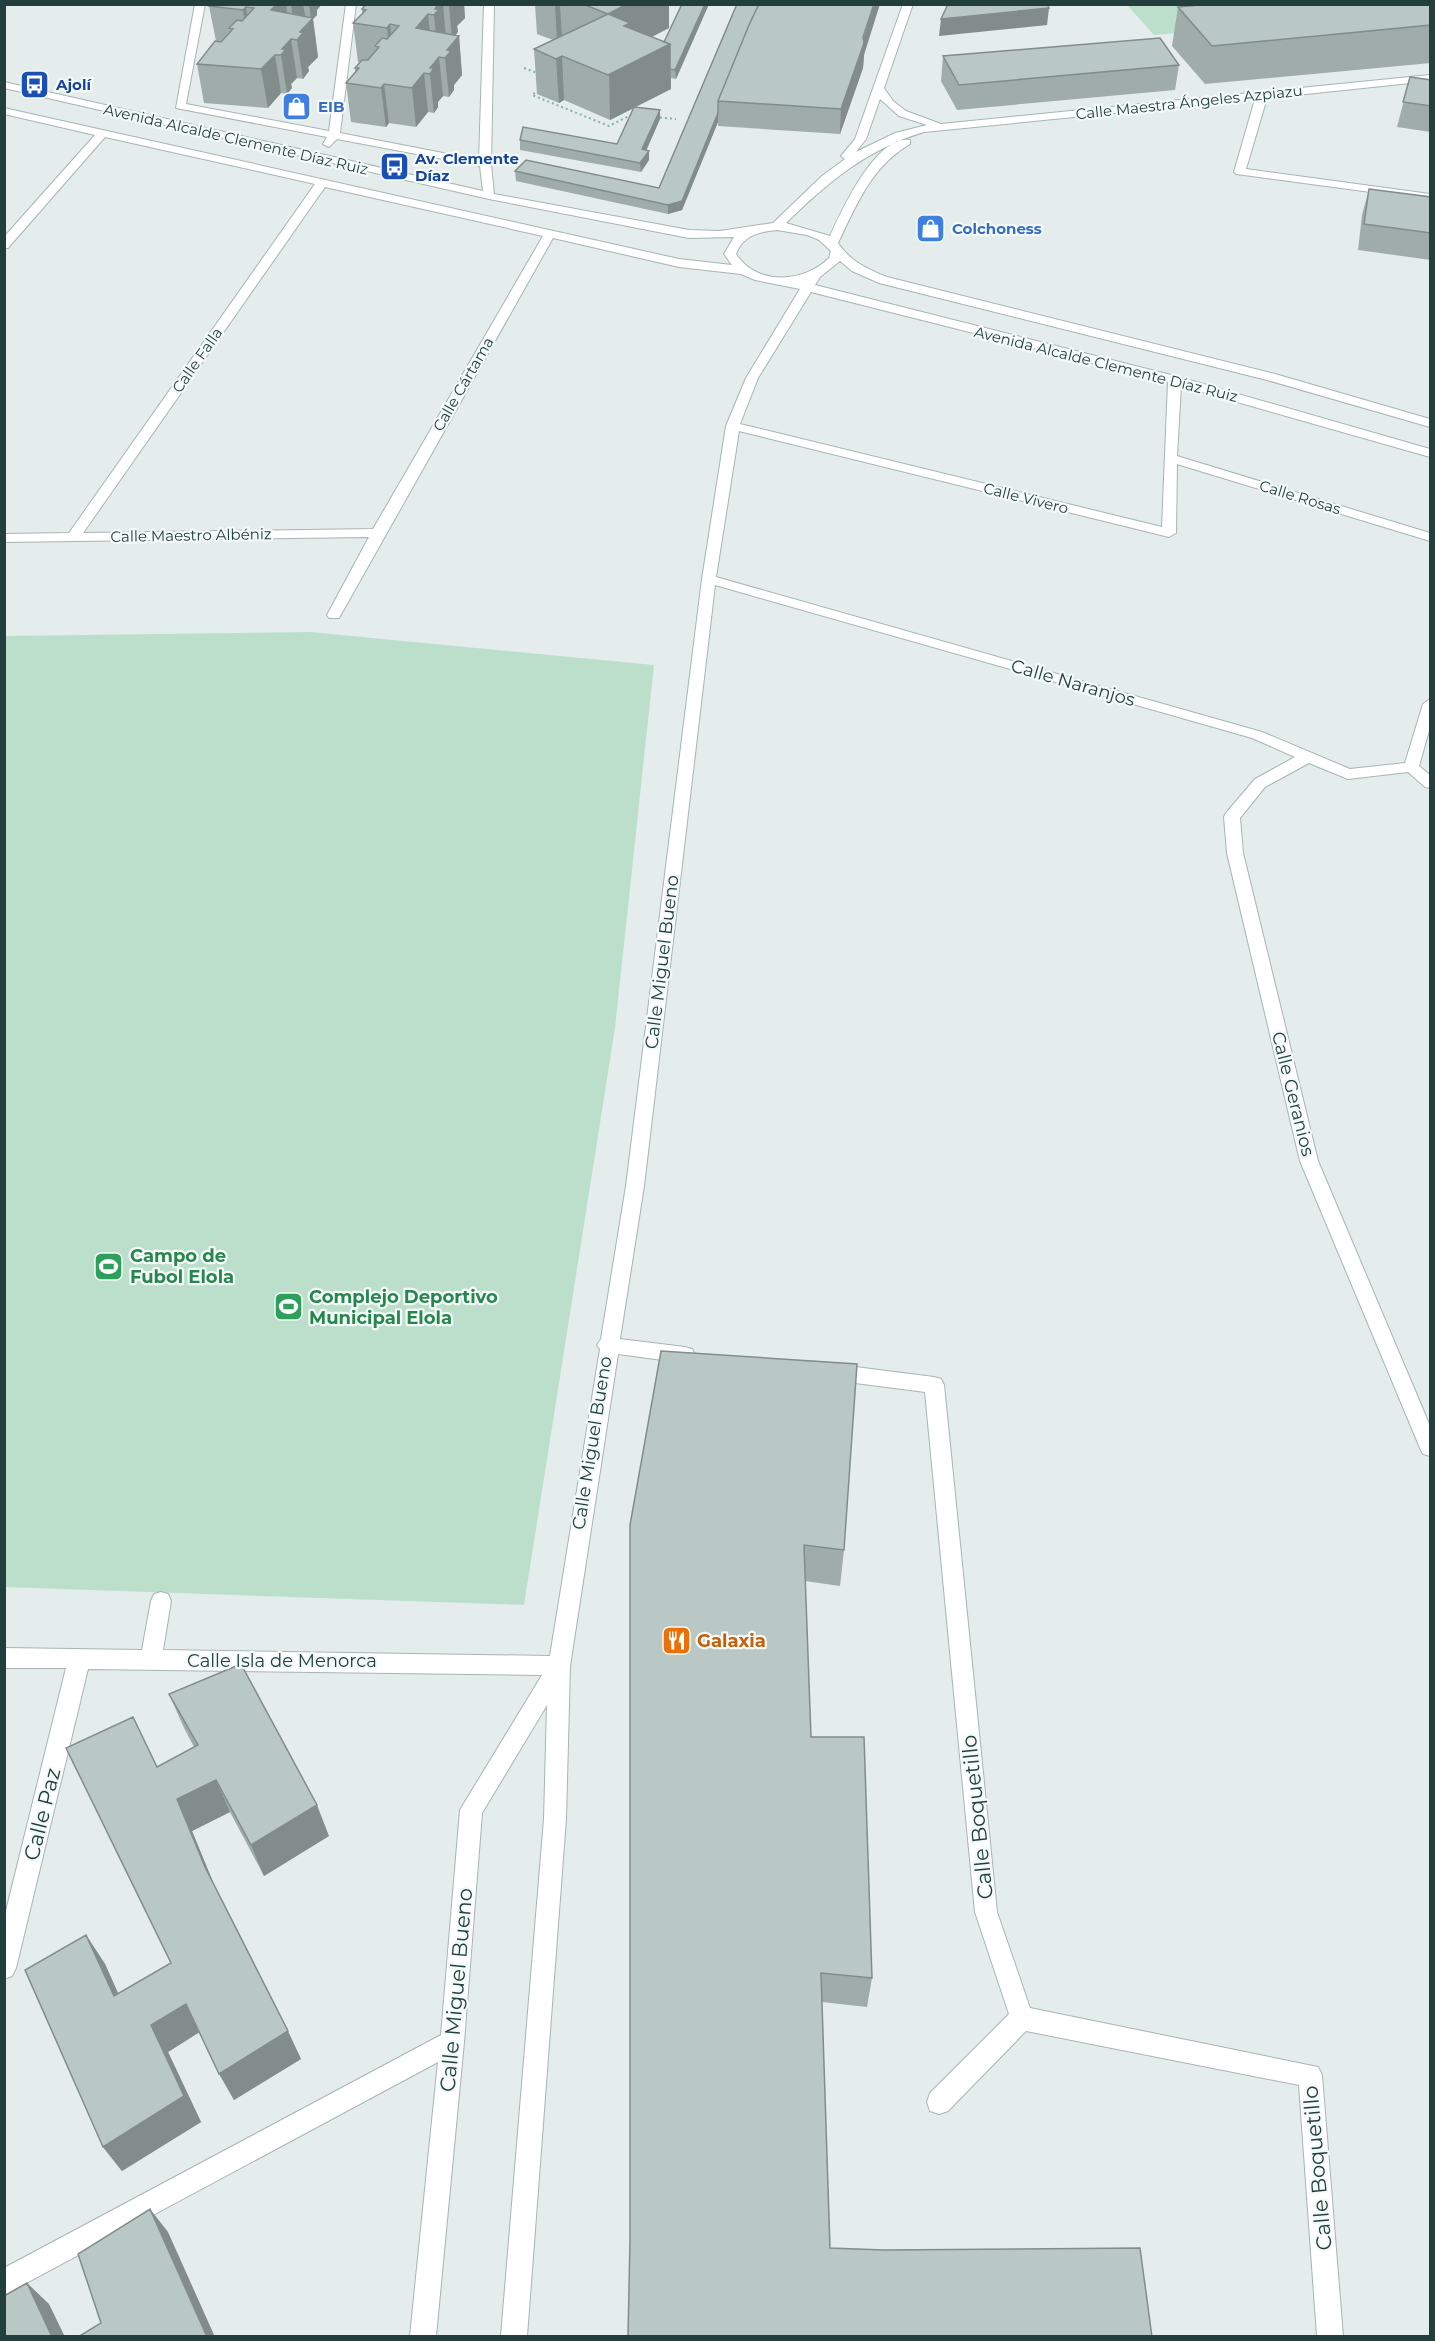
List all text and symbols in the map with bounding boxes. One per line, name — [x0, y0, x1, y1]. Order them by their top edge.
bus stop icon: Ajolí — [19, 68, 51, 100]
place label: Ajolí — [55, 75, 92, 94]
street label: Calle Maestra Ángeles Azpiazu — [1075, 81, 1303, 123]
shop icon: EIB — [281, 90, 313, 122]
place label: EIB — [318, 97, 344, 116]
street label: Avenida Alcalde Clemente Díaz Ruiz — [102, 99, 370, 179]
place label: Av. Clemente Díaz — [414, 149, 519, 185]
bus stop icon: Av. Clemente Díaz — [378, 151, 410, 183]
shop icon: Colchoness — [915, 212, 947, 244]
place label: Colchoness — [952, 219, 1042, 238]
street label: Avenida Alcalde Clemente Díaz Ruiz — [972, 322, 1240, 406]
street label: Calle Falla — [168, 324, 226, 396]
street label: Calle Cártama — [428, 334, 498, 434]
street label: Calle Rosas — [1257, 476, 1343, 518]
street label: Calle Vivero — [982, 478, 1070, 518]
street label: Calle Maestro Albéniz — [110, 524, 272, 546]
street label: Calle Naranjos — [1008, 655, 1138, 711]
street label: Calle Miguel Bueno — [640, 874, 684, 1050]
street label: Calle Geranios — [1267, 1029, 1319, 1159]
place label: Campo de Fubol Elola — [130, 1245, 234, 1288]
sports icon: Campo de Fubol Elola — [93, 1250, 125, 1282]
place label: Complejo Deportivo Municipal Elola — [309, 1286, 498, 1329]
sports icon: Complejo Deportivo Municipal Elola — [272, 1291, 304, 1323]
street label: Calle Miguel Bueno — [567, 1355, 617, 1531]
restaurant icon: Galaxia — [660, 1625, 692, 1657]
place label: Galaxia — [697, 1630, 766, 1652]
street label: Calle Isla de Menorca — [187, 1650, 377, 1672]
street label: Calle Boquetillo — [956, 1734, 998, 1900]
street label: Calle Paz — [18, 1765, 66, 1863]
street label: Calle Miguel Bueno — [435, 1887, 477, 2093]
street label: Calle Boquetillo — [1297, 2085, 1337, 2251]

